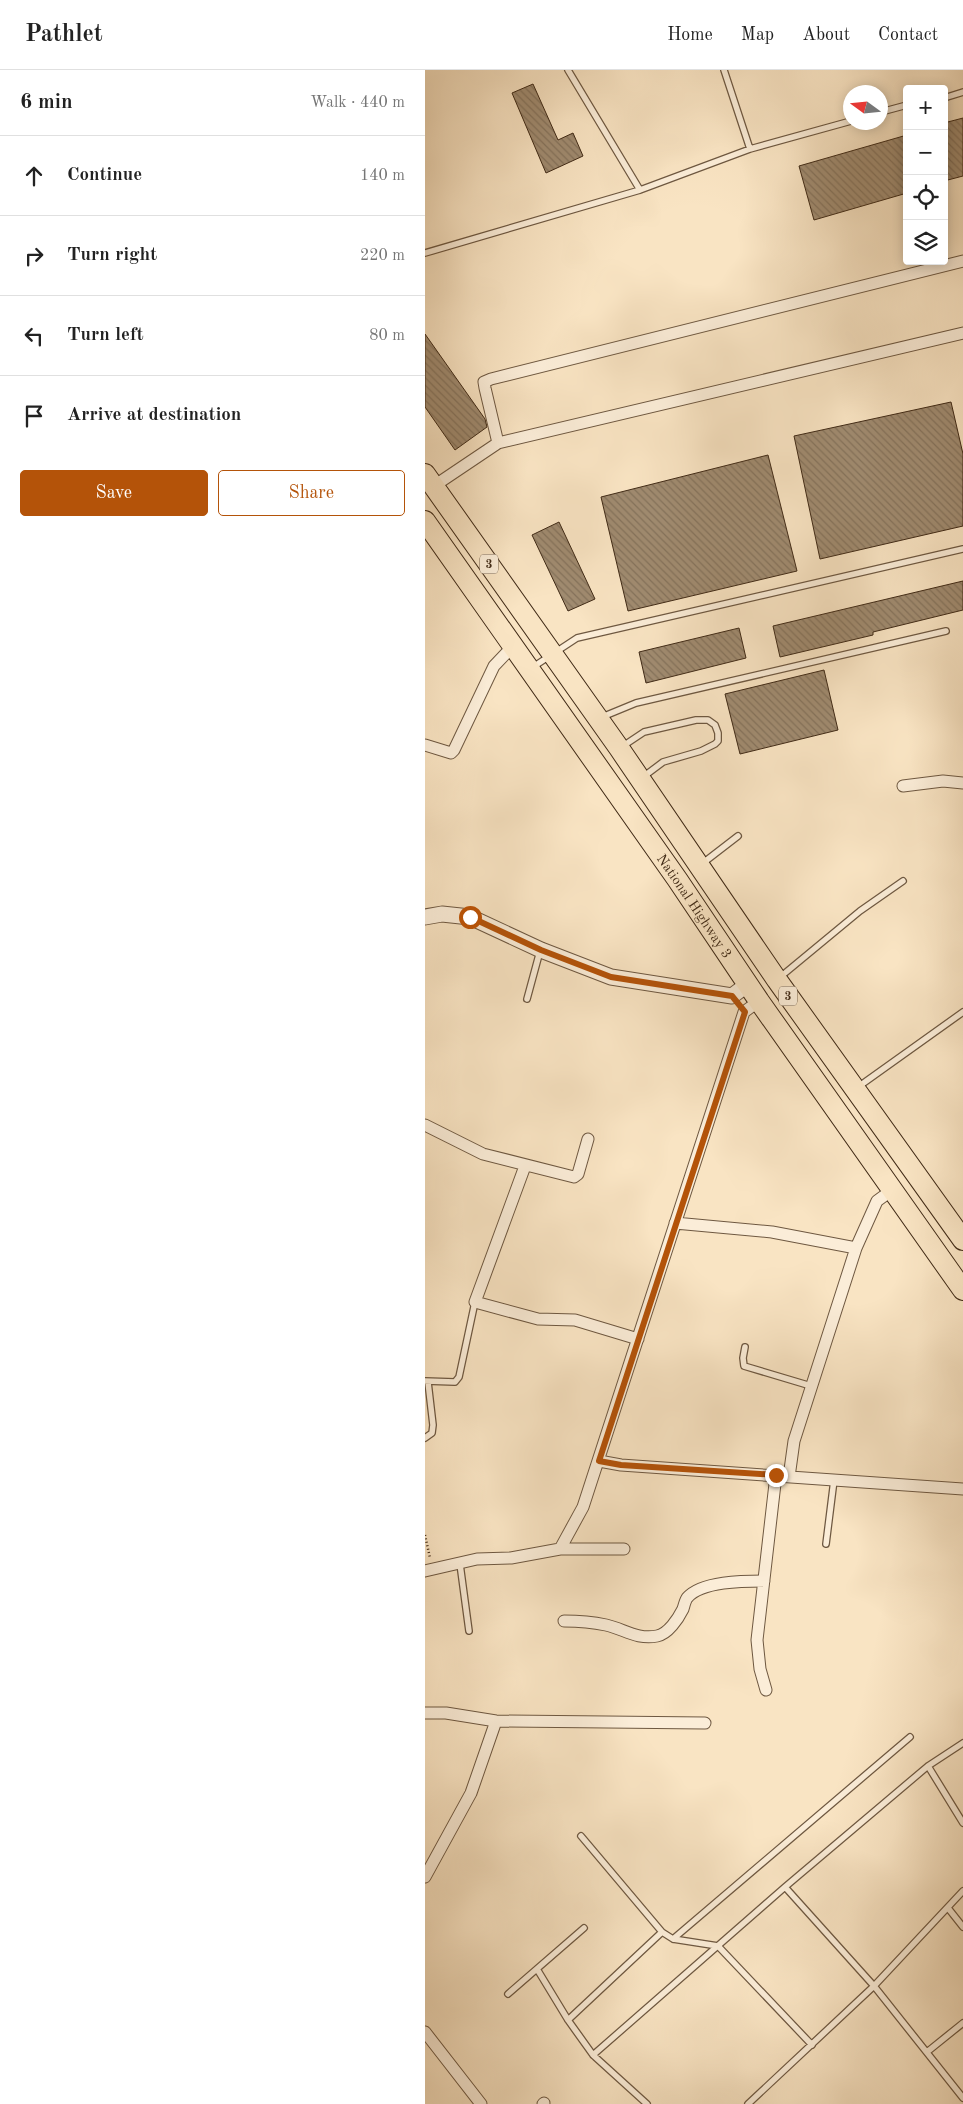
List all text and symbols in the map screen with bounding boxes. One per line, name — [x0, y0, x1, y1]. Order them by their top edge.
text: Pathlet — [25, 23, 103, 47]
text: Home — [667, 26, 713, 44]
text: Map — [741, 26, 774, 44]
text: About — [802, 26, 850, 44]
text: Contact — [878, 26, 938, 44]
north arrow — [843, 85, 888, 130]
map controls — [903, 85, 948, 265]
button: + — [903, 85, 948, 130]
text: 6 min — [20, 92, 73, 113]
text: Walk · 440 m — [310, 95, 405, 111]
button: − — [903, 130, 948, 175]
icon: ahead — [20, 162, 48, 190]
text: Continue — [67, 166, 142, 185]
text: 140 m — [360, 168, 405, 184]
button: locate — [903, 175, 948, 220]
button: layers — [903, 220, 948, 265]
icon: right — [20, 242, 48, 270]
text: Turn right — [67, 246, 157, 265]
text: 220 m — [360, 248, 405, 264]
icon: left — [20, 322, 48, 350]
text: Turn left — [67, 326, 144, 345]
text: 80 m — [369, 328, 405, 344]
icon: arrive — [20, 402, 48, 430]
text: Arrive at destination — [67, 406, 241, 425]
button: Save — [20, 470, 208, 516]
button: Share — [218, 470, 405, 516]
road number: 3 — [480, 554, 498, 574]
street label: National Highway 3 — [654, 852, 734, 961]
route start — [459, 906, 482, 929]
road number: 3 — [779, 986, 797, 1006]
route end — [765, 1464, 788, 1487]

